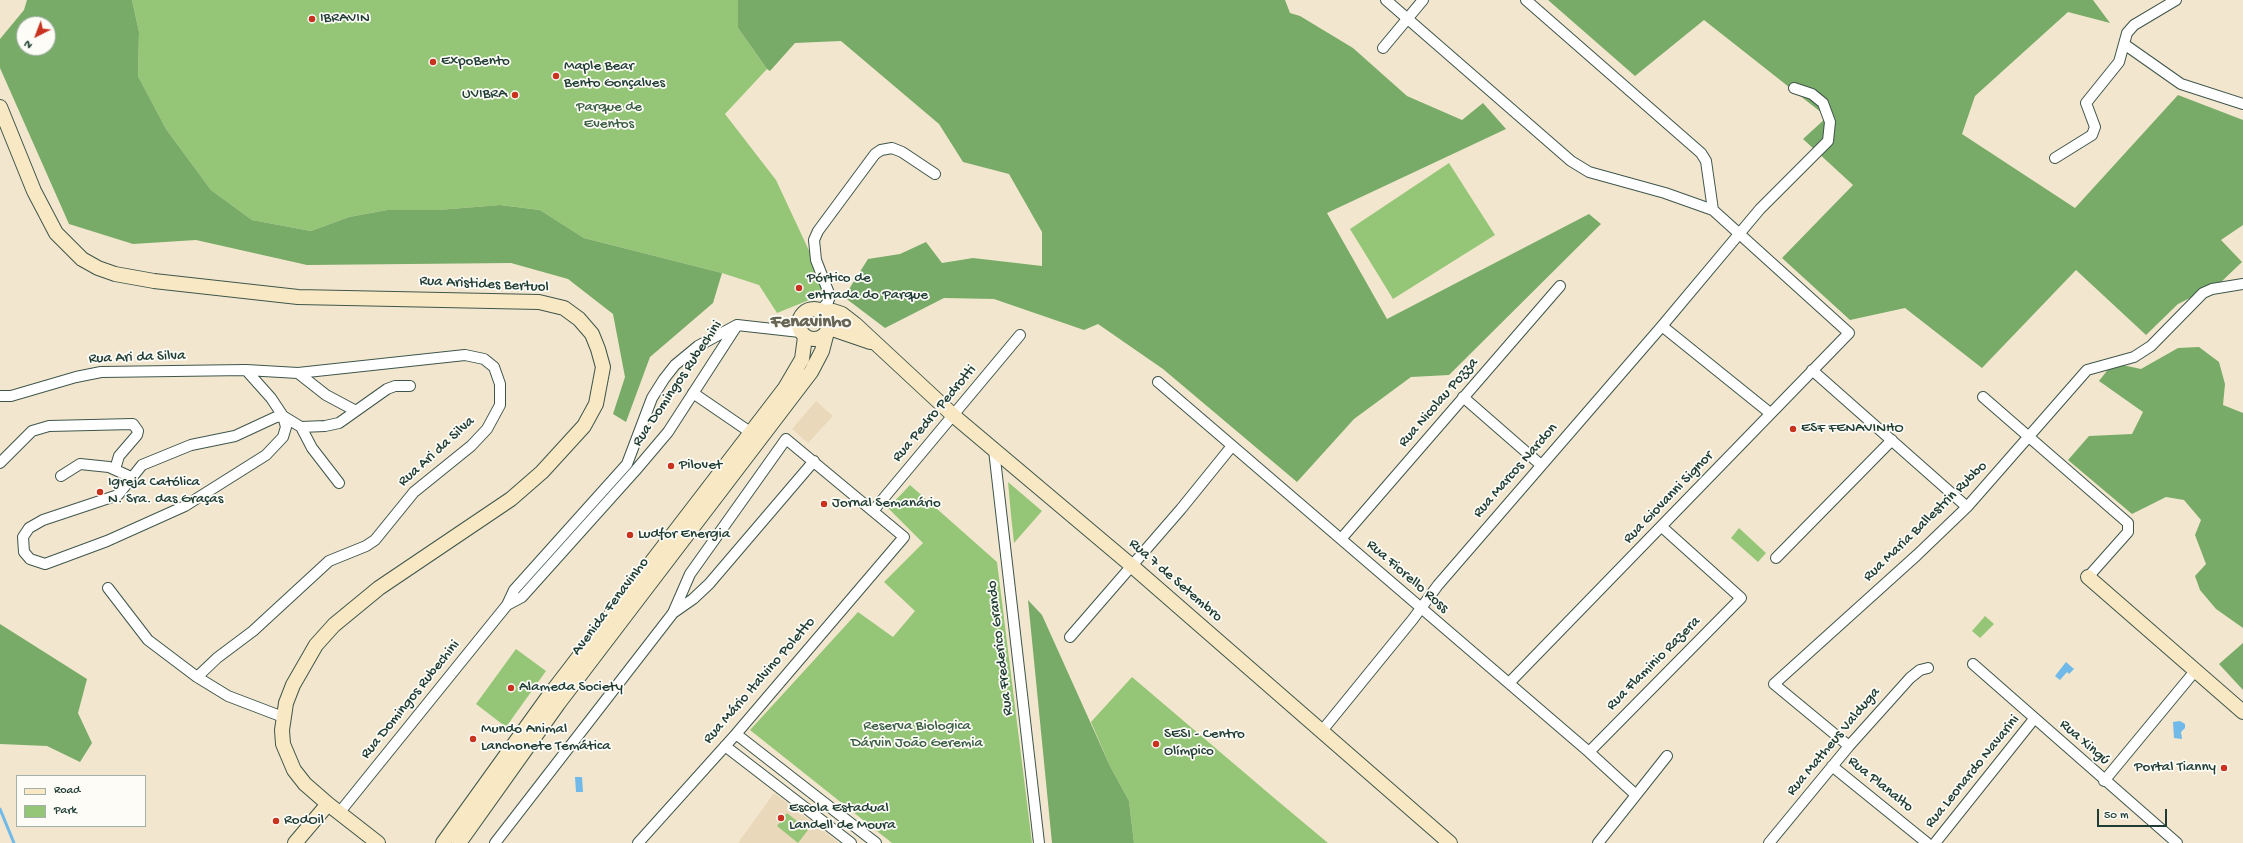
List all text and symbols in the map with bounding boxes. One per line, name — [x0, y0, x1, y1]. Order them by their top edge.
place label: IBRAVIN — [320, 10, 370, 28]
marker: IBRAVIN — [307, 14, 317, 24]
north arrow — [16, 16, 56, 56]
text: N — [22, 37, 35, 51]
place label: ExpoBento — [441, 53, 510, 71]
marker: ExpoBento — [428, 57, 438, 67]
place label: Maple Bear Bento Gonçalves — [564, 58, 665, 93]
marker: Maple Bear Bento Gonçalves — [551, 71, 561, 81]
place label: UVIBRA — [462, 86, 507, 104]
marker: UVIBRA — [510, 90, 520, 100]
park label: Parque de Eventos — [576, 99, 642, 134]
place label: Pórtico de entrada do Parque — [807, 270, 928, 305]
street label: Rua Aristides Bertuol — [419, 273, 549, 297]
marker: Pórtico de entrada do Parque — [794, 283, 804, 293]
district label: Fenavinho — [771, 312, 851, 334]
street label: Rua Domingos Rubechini — [629, 318, 727, 450]
street label: Rua Ari da Silva — [88, 347, 186, 369]
street label: Rua Nicolau Pozza — [1395, 355, 1483, 451]
street label: Rua Pedro Pedrotti — [889, 362, 981, 466]
street label: Rua Ari da Silva — [395, 413, 479, 491]
street label: Rua Marcos Nardon — [1470, 420, 1562, 522]
place label: ESF FENAVINHO — [1801, 420, 1904, 438]
marker: ESF FENAVINHO — [1788, 424, 1798, 434]
street label: Rua Giovanni Signor — [1620, 448, 1718, 548]
place label: Pilovet — [679, 457, 722, 475]
street label: Rua Maria Ballestrin Rubbo — [1860, 458, 1992, 586]
marker: Pilovet — [666, 461, 676, 471]
place label: Igreja Católica N. Sra. das Graças — [108, 474, 223, 509]
marker: Igreja Católica N. Sra. das Graças — [95, 487, 105, 497]
place label: Jornal Semanário — [832, 495, 941, 513]
marker: Jornal Semanário — [819, 499, 829, 509]
place label: Ludfor Energia — [638, 526, 730, 544]
marker: Ludfor Energia — [625, 530, 635, 540]
street label: Rua 7 de Setembro — [1124, 535, 1226, 627]
street label: Rua Fiorello Ross — [1362, 536, 1452, 618]
street label: Avenida Fenavinho — [568, 554, 654, 660]
street label: Rua Frederico Grando — [984, 579, 1018, 717]
street label: Rua Flaminio Razera — [1603, 613, 1705, 715]
street label: Rua Mário Italvino Poletto — [700, 614, 820, 748]
street label: Rua Domingos Rubechini — [357, 637, 465, 763]
place label: Alameda Society — [519, 679, 623, 697]
marker: Alameda Society — [506, 683, 516, 693]
street label: Rua Matheus Valduga — [1783, 684, 1885, 800]
street label: Rua Leonardo Navarini — [1922, 712, 2024, 832]
street label: Rua Xingú — [2055, 716, 2113, 770]
park label: Reserva Biologica Dárvin João Geremia — [851, 718, 983, 753]
place label: Mundo Animal Lanchonete Temática — [481, 721, 610, 756]
place label: SESI - Centro Olímpico — [1164, 726, 1245, 761]
marker: Mundo Animal Lanchonete Temática — [468, 734, 478, 744]
marker: SESI - Centro Olímpico — [1151, 739, 1161, 749]
street label: Rua Planalto — [1844, 753, 1916, 817]
place label: Portal Tianny — [2134, 759, 2216, 777]
marker: Portal Tianny — [2219, 763, 2229, 773]
legend — [16, 775, 146, 827]
text: Road — [54, 784, 80, 798]
place label: Escola Estadual Landell de Moura — [789, 800, 896, 835]
scale bar — [2099, 801, 2169, 827]
text: Park — [54, 804, 77, 818]
text: 50 m — [2104, 809, 2129, 823]
place label: RodOil — [284, 812, 324, 830]
marker: Escola Estadual Landell de Moura — [776, 813, 786, 823]
marker: RodOil — [271, 816, 281, 826]

